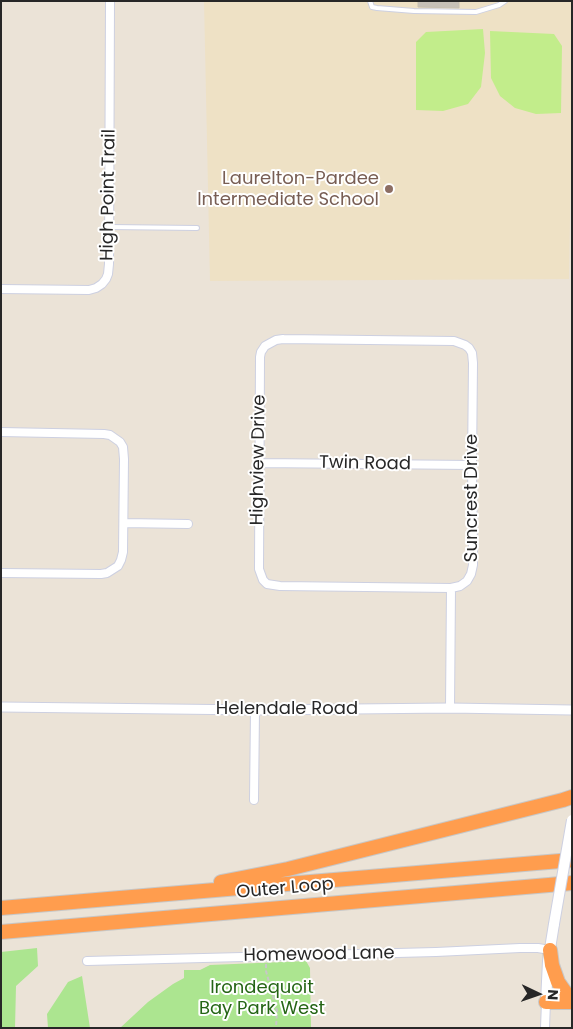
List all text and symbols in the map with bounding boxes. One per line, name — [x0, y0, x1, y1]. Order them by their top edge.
street label: High Point Trail — [97, 129, 121, 261]
place label: Laurelton-Pardee Intermediate School — [197, 168, 379, 210]
marker: Laurelton-Pardee Intermediate School — [383, 183, 395, 195]
street label: Highview Drive — [247, 394, 271, 526]
street label: Suncrest Drive — [461, 434, 483, 562]
street label: Twin Road — [319, 452, 411, 476]
street label: Helendale Road — [216, 698, 358, 720]
street label: Outer Loop — [235, 874, 335, 904]
street label: Homewood Lane — [243, 943, 395, 967]
north arrow — [513, 969, 563, 1019]
park label: Irondequoit Bay Park West — [199, 977, 325, 1020]
text: N — [543, 989, 563, 1001]

